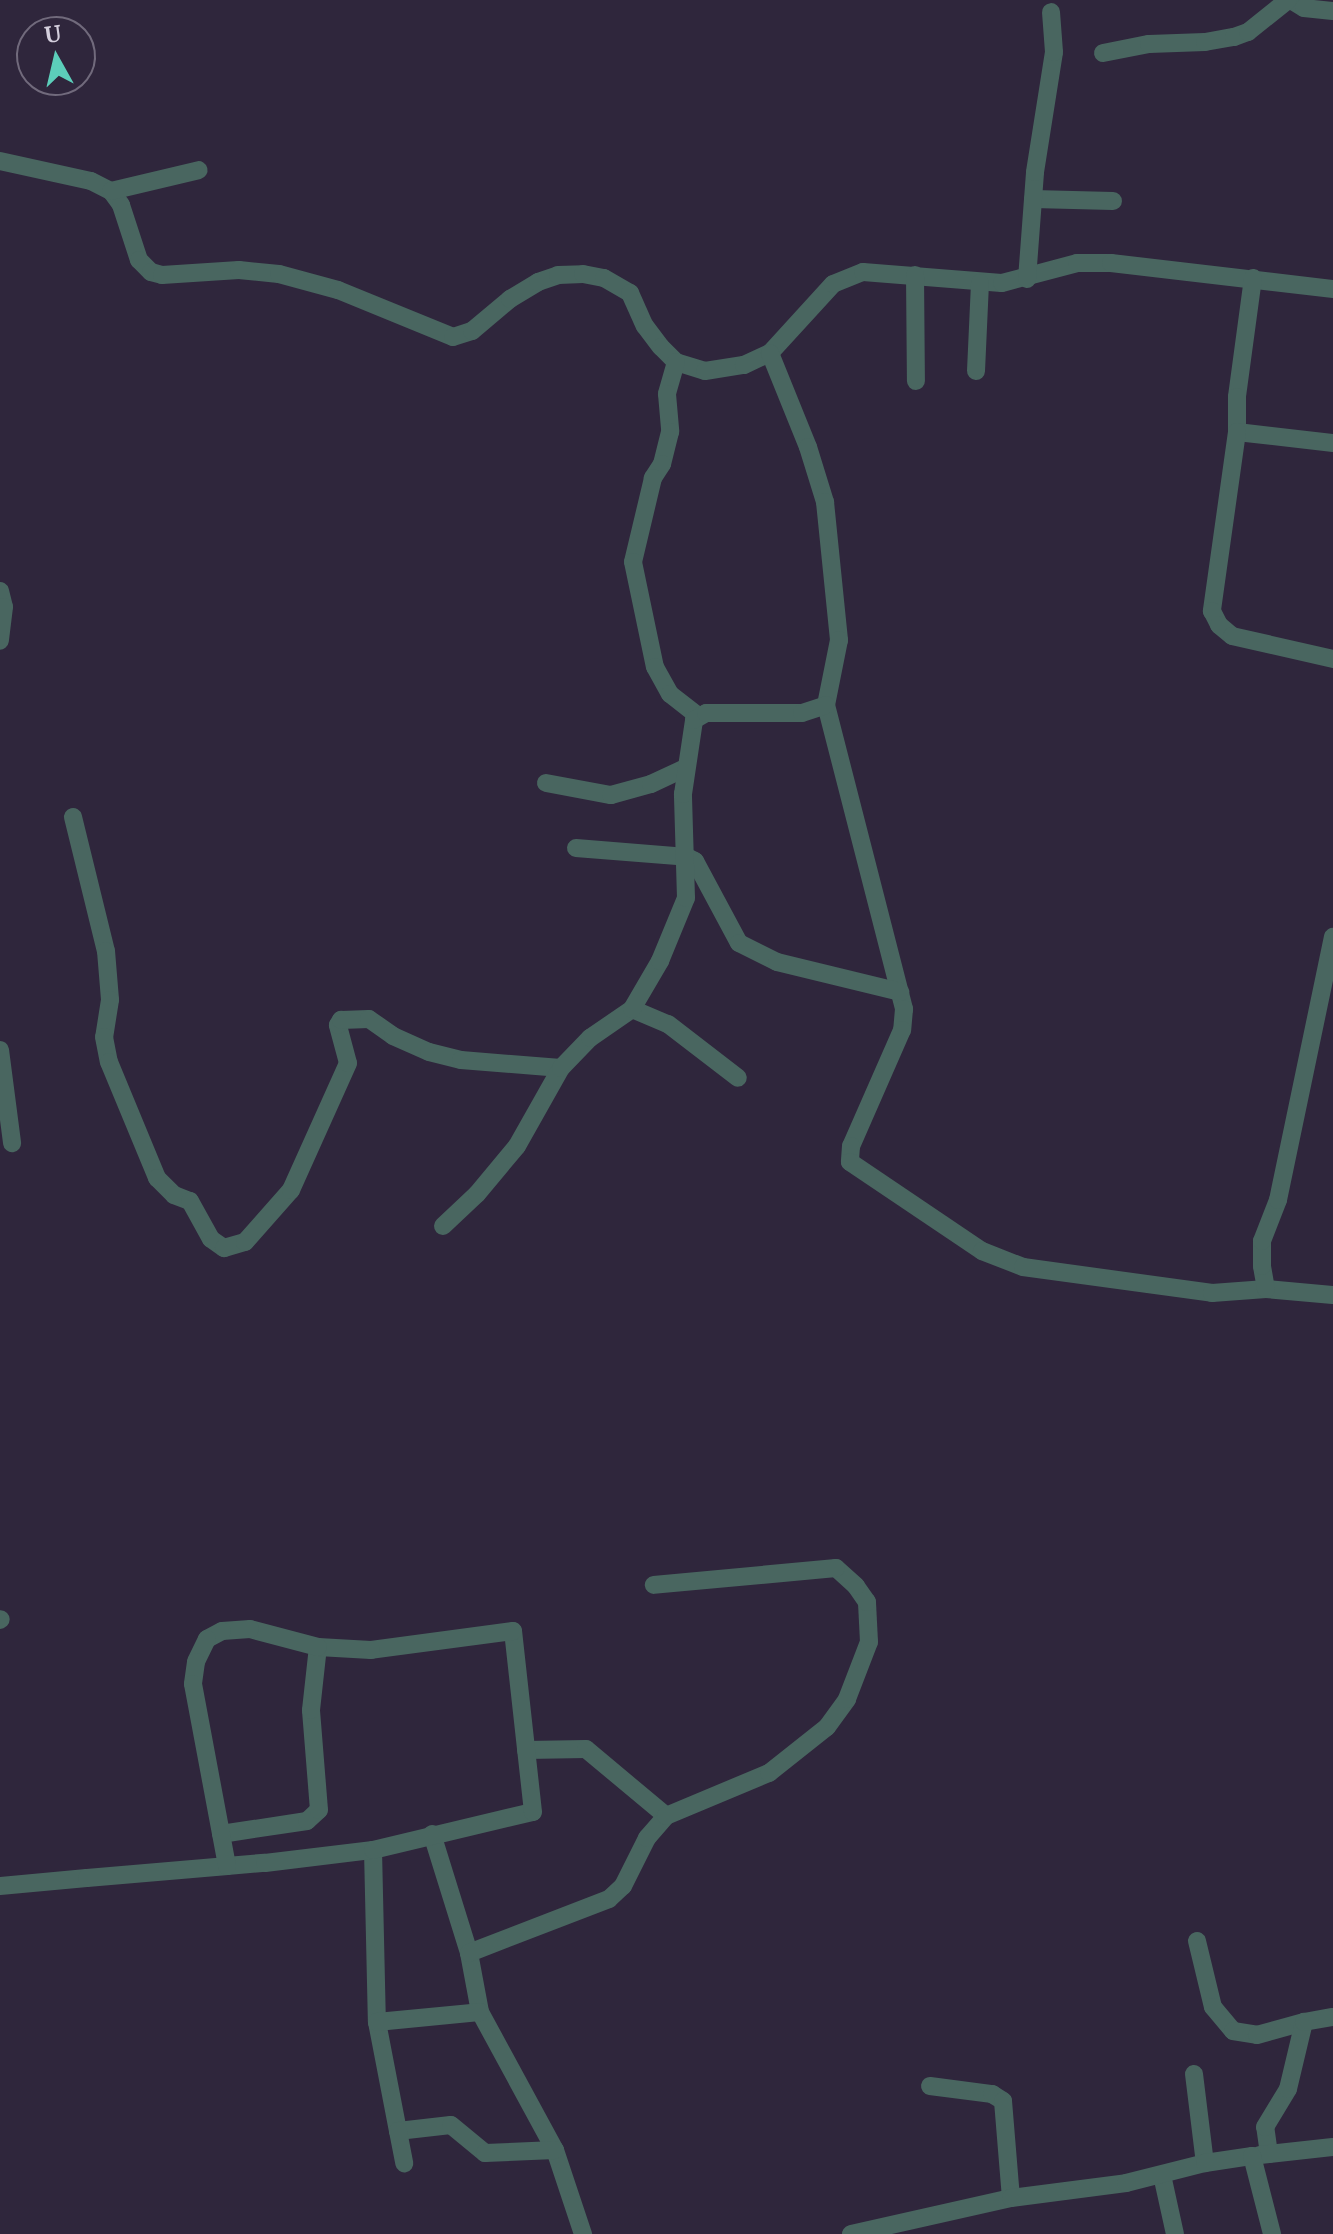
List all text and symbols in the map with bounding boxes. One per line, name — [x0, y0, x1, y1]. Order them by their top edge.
north arrow — [16, 16, 96, 96]
text: U — [43, 19, 63, 49]

